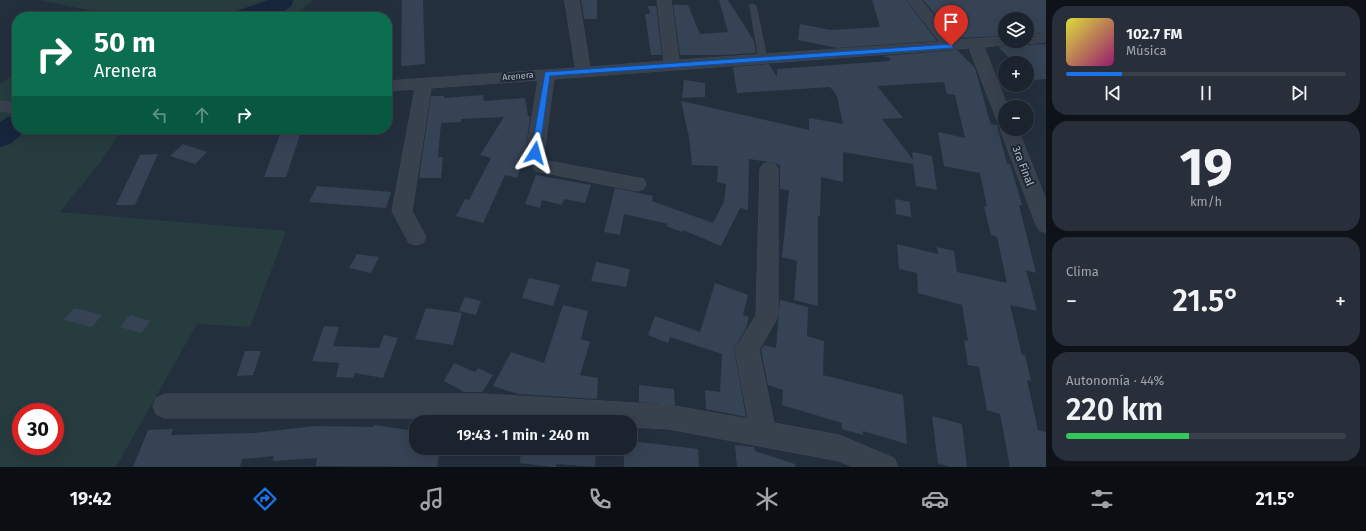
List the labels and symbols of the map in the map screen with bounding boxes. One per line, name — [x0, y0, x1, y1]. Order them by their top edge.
pin — [934, 5, 968, 46]
street label: Arenera — [502, 70, 534, 82]
position arrow — [514, 132, 556, 174]
street label: 3ra Final — [1009, 144, 1037, 188]
speed limit sign: 30 — [12, 403, 64, 455]

